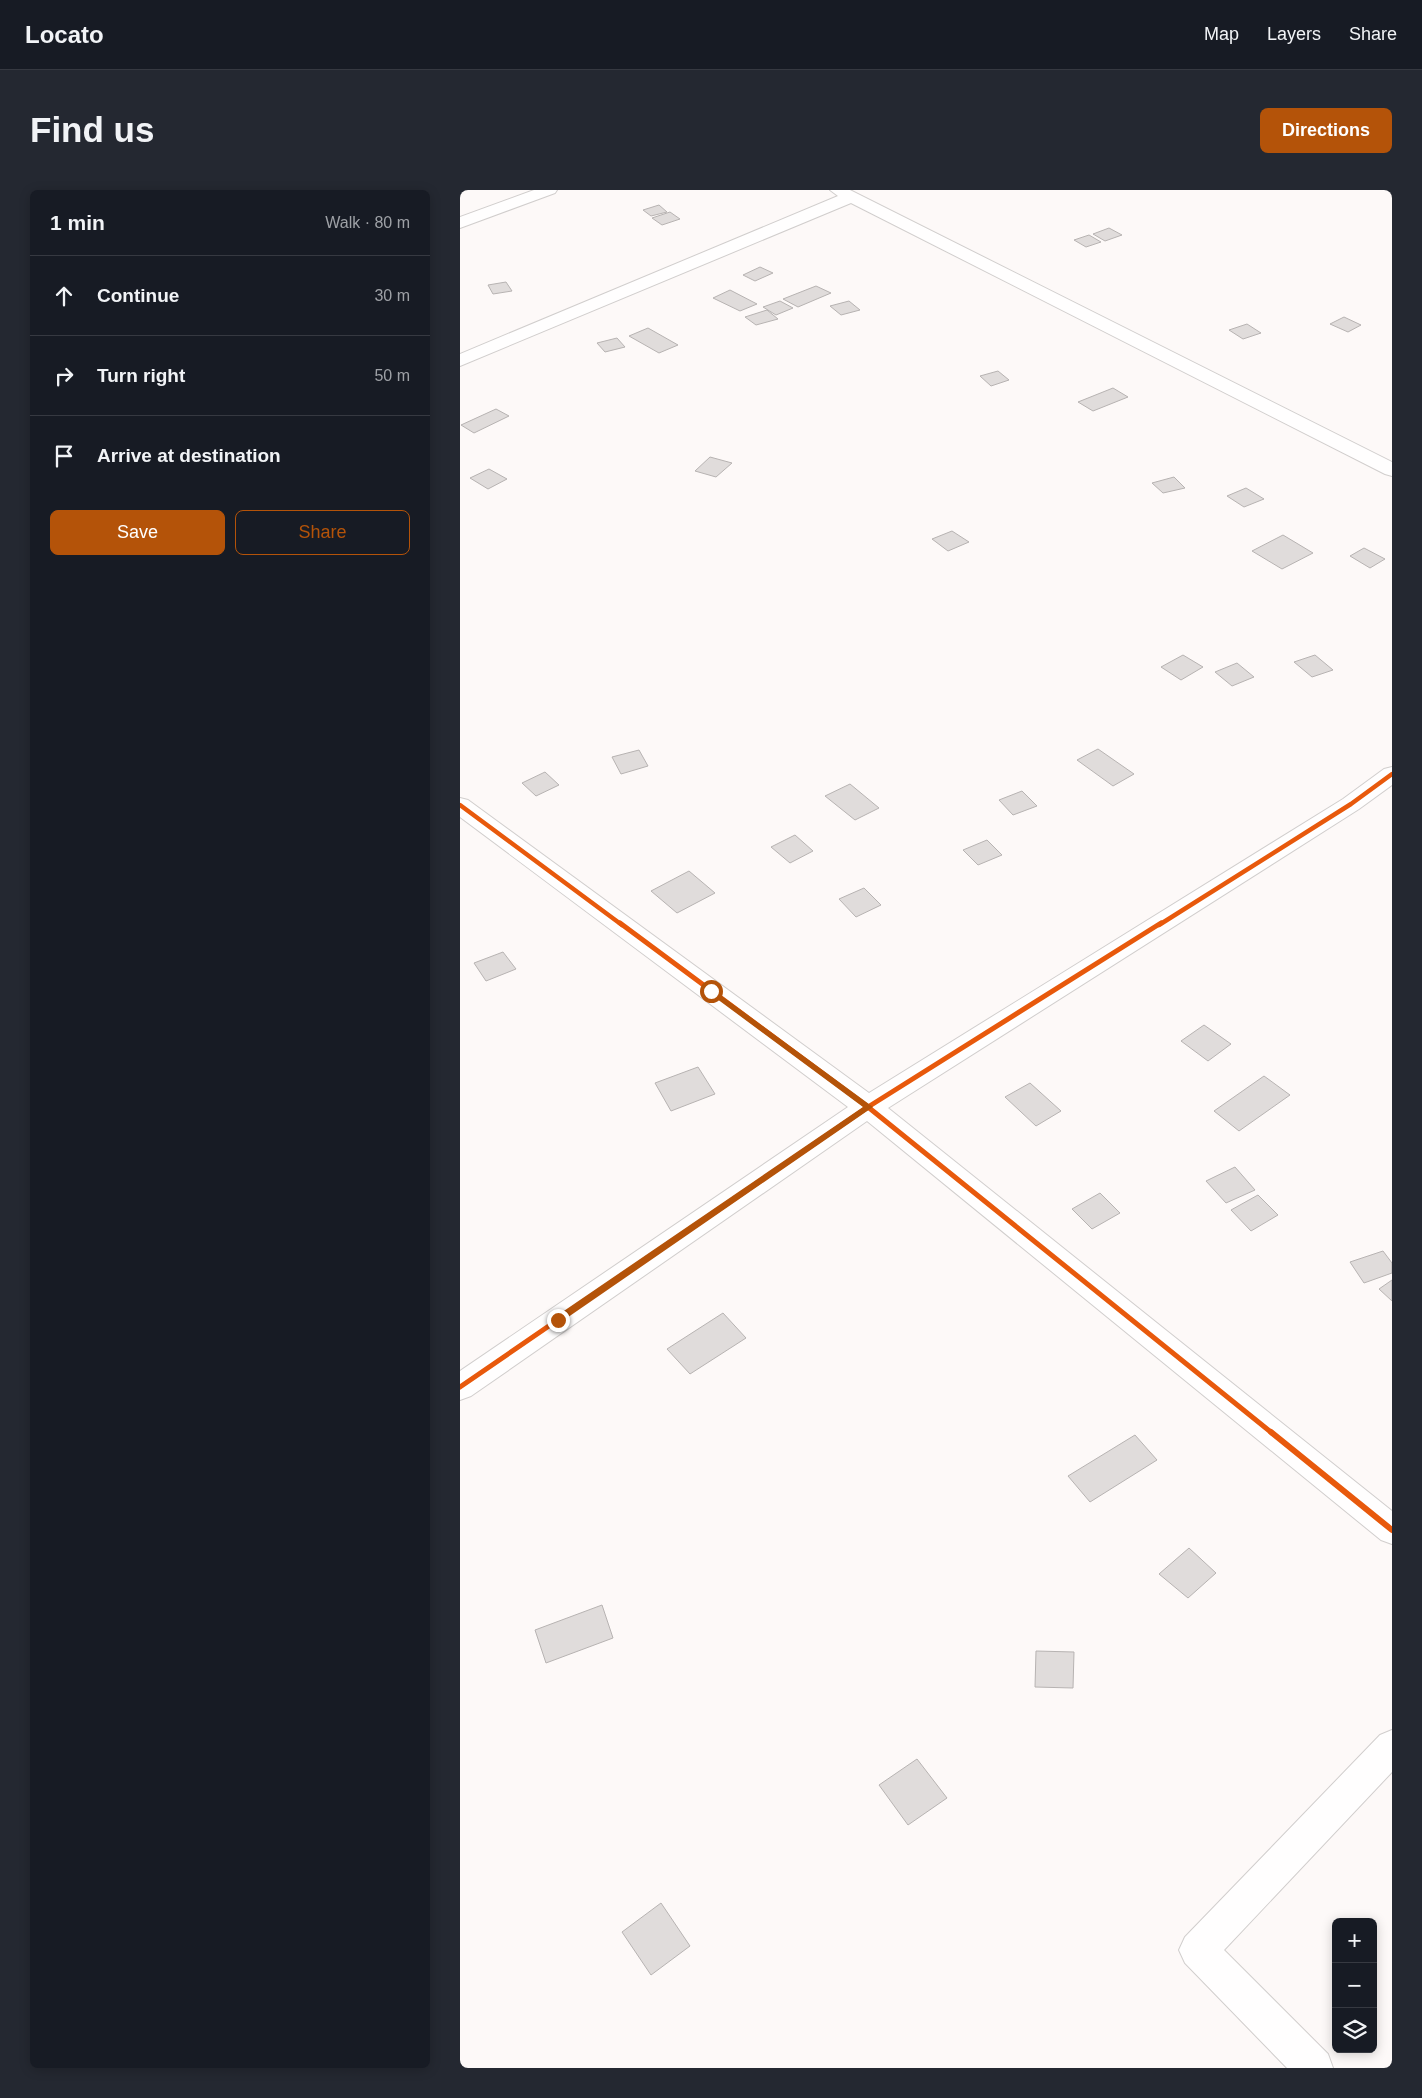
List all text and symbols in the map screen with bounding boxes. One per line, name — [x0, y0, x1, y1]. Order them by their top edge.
text: Locato — [25, 21, 104, 48]
text: Map — [1204, 24, 1239, 44]
text: Layers — [1267, 24, 1321, 44]
text: Share — [1349, 24, 1397, 44]
button: Directions — [1260, 108, 1392, 153]
text: Find us — [30, 110, 154, 149]
text: 1 min — [50, 211, 105, 234]
text: Walk · 80 m — [325, 214, 410, 231]
icon: ahead — [50, 282, 78, 310]
text: Continue — [97, 285, 179, 306]
text: 30 m — [374, 287, 410, 304]
icon: right — [50, 362, 78, 390]
text: Turn right — [97, 365, 185, 386]
text: 50 m — [374, 367, 410, 384]
icon: arrive — [50, 442, 78, 470]
text: Arrive at destination — [97, 445, 281, 466]
button: Save — [50, 510, 225, 555]
button: Share — [235, 510, 410, 555]
route start — [700, 980, 723, 1003]
route end — [547, 1309, 570, 1332]
map controls — [1332, 1918, 1377, 2053]
button: + — [1332, 1918, 1377, 1963]
button: − — [1332, 1963, 1377, 2008]
button: layers — [1332, 2008, 1377, 2053]

